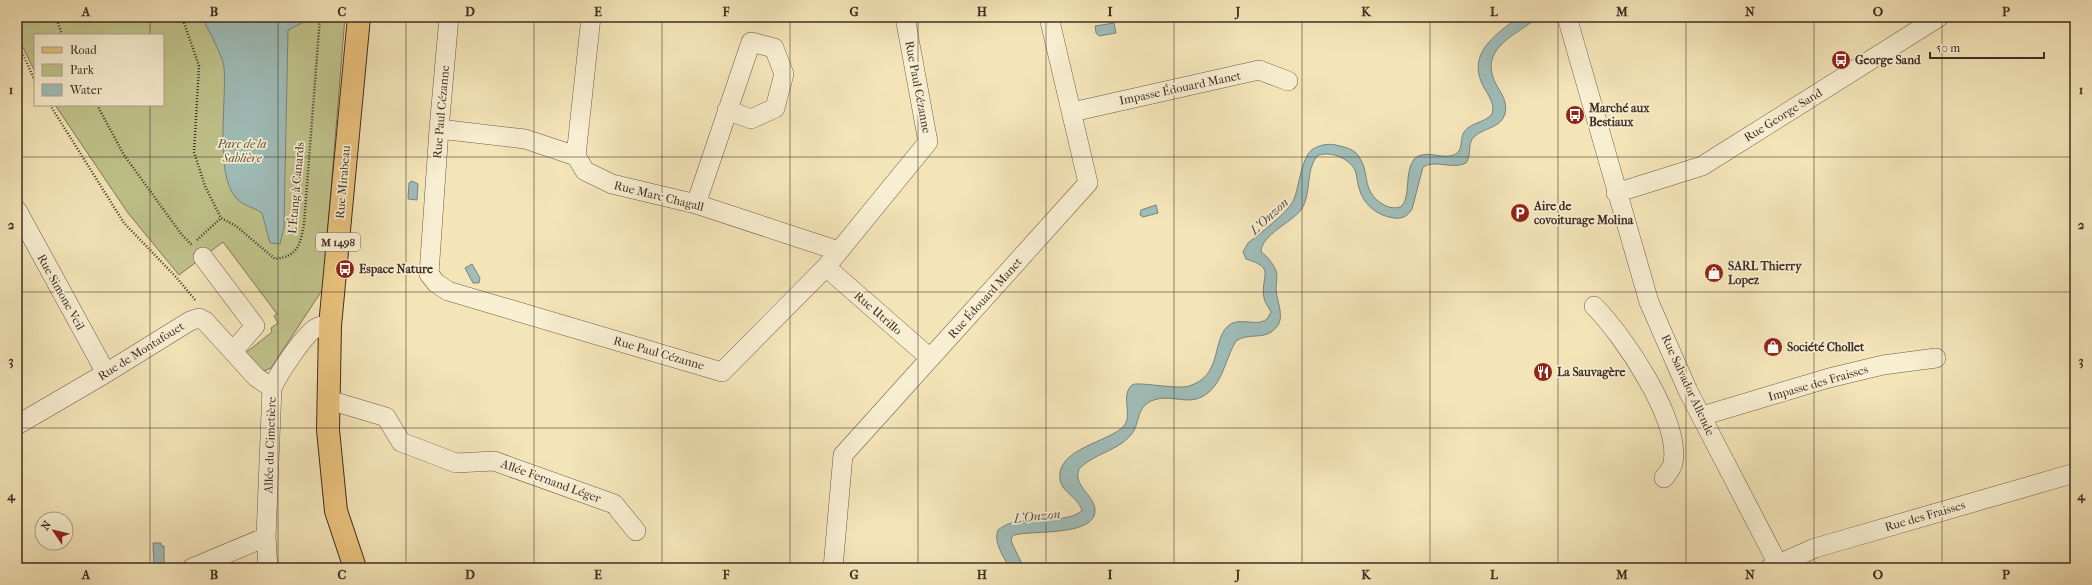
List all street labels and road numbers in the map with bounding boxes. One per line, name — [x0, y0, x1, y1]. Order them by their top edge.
street label: Rue Paul Cézanne — [902, 40, 934, 134]
street label: Rue Paul Cézanne — [430, 65, 452, 159]
street label: Impasse Édouard Manet — [1118, 67, 1243, 108]
street label: Rue George Sand — [1741, 85, 1825, 145]
street label: L'Étang à Canards — [284, 141, 307, 235]
street label: Rue Mirabeau — [333, 145, 353, 219]
street label: Rue Marc Chagall — [613, 178, 706, 214]
road number: M 1498 — [316, 233, 360, 251]
street label: Rue Simone Veil — [34, 252, 88, 333]
street label: Rue Édouard Manet — [944, 254, 1025, 341]
street label: Rue Utrillo — [851, 288, 905, 338]
street label: Rue de Montafouet — [95, 318, 187, 383]
street label: Rue Salvador Allende — [1658, 332, 1718, 438]
street label: Rue Paul Cézanne — [612, 333, 706, 373]
street label: Impasse des Fraisses — [1766, 362, 1870, 404]
street label: Allée du Cimetière — [261, 396, 279, 495]
street label: Allée Fernand Léger — [498, 456, 604, 506]
street label: Rue des Fraisses — [1883, 498, 1967, 534]

